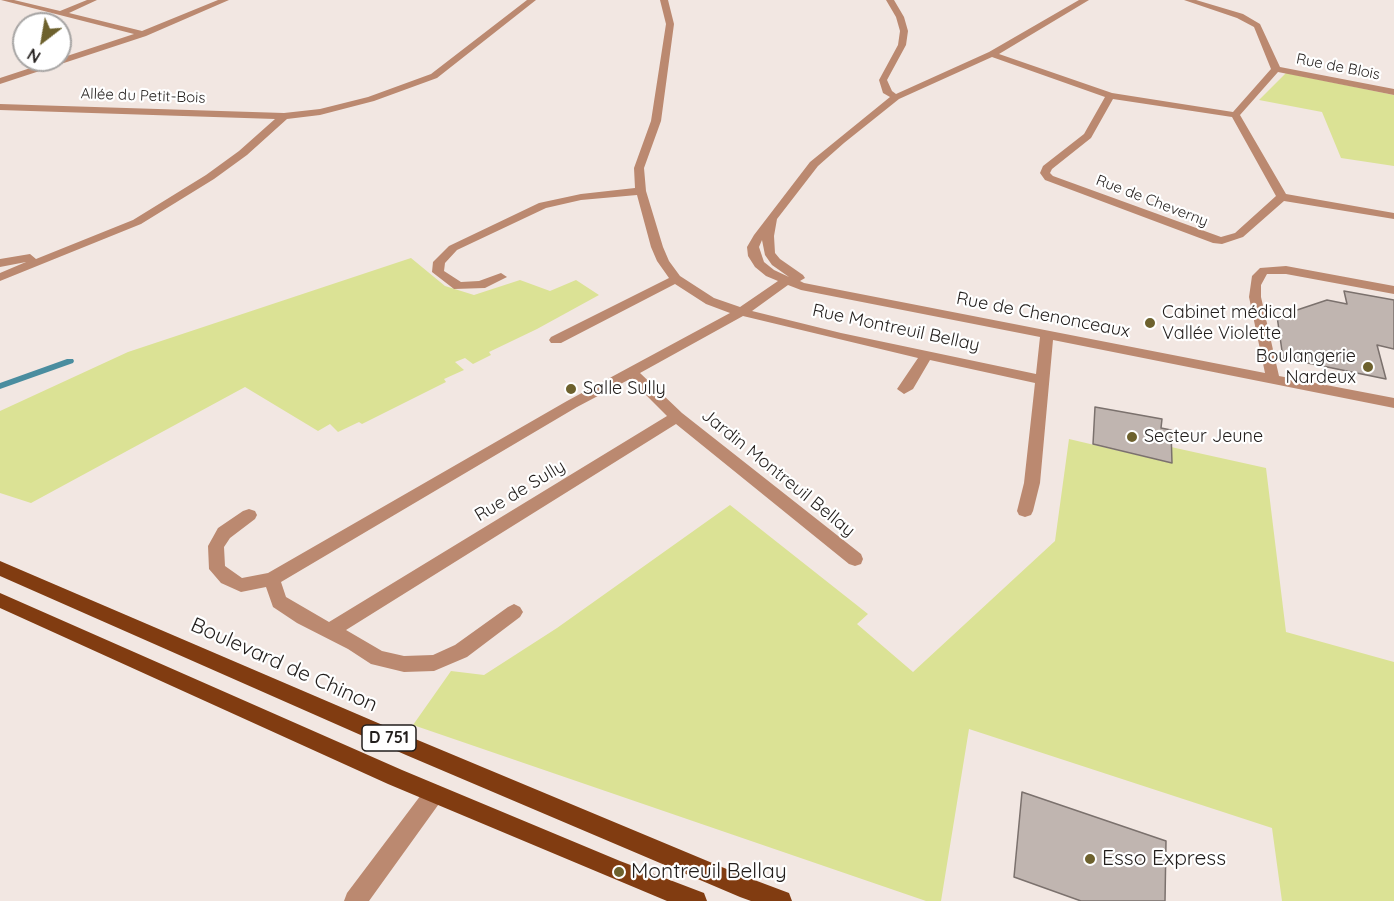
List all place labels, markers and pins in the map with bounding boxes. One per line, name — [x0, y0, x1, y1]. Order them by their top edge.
place label: Cabinet médical Vallée Violette — [1162, 302, 1297, 344]
marker: Cabinet médical Vallée Violette — [1143, 316, 1157, 330]
place label: Boulangerie Nardeux — [1256, 346, 1356, 388]
marker: Boulangerie Nardeux — [1361, 360, 1375, 374]
place label: Salle Sully — [583, 378, 666, 400]
marker: Salle Sully — [564, 382, 578, 396]
place label: Secteur Jeune — [1144, 426, 1263, 448]
marker: Secteur Jeune — [1125, 430, 1139, 444]
place label: Esso Express — [1102, 846, 1226, 872]
marker: Esso Express — [1083, 852, 1097, 866]
place label: Montreuil Bellay — [631, 859, 787, 885]
marker: Montreuil Bellay — [612, 865, 626, 879]

